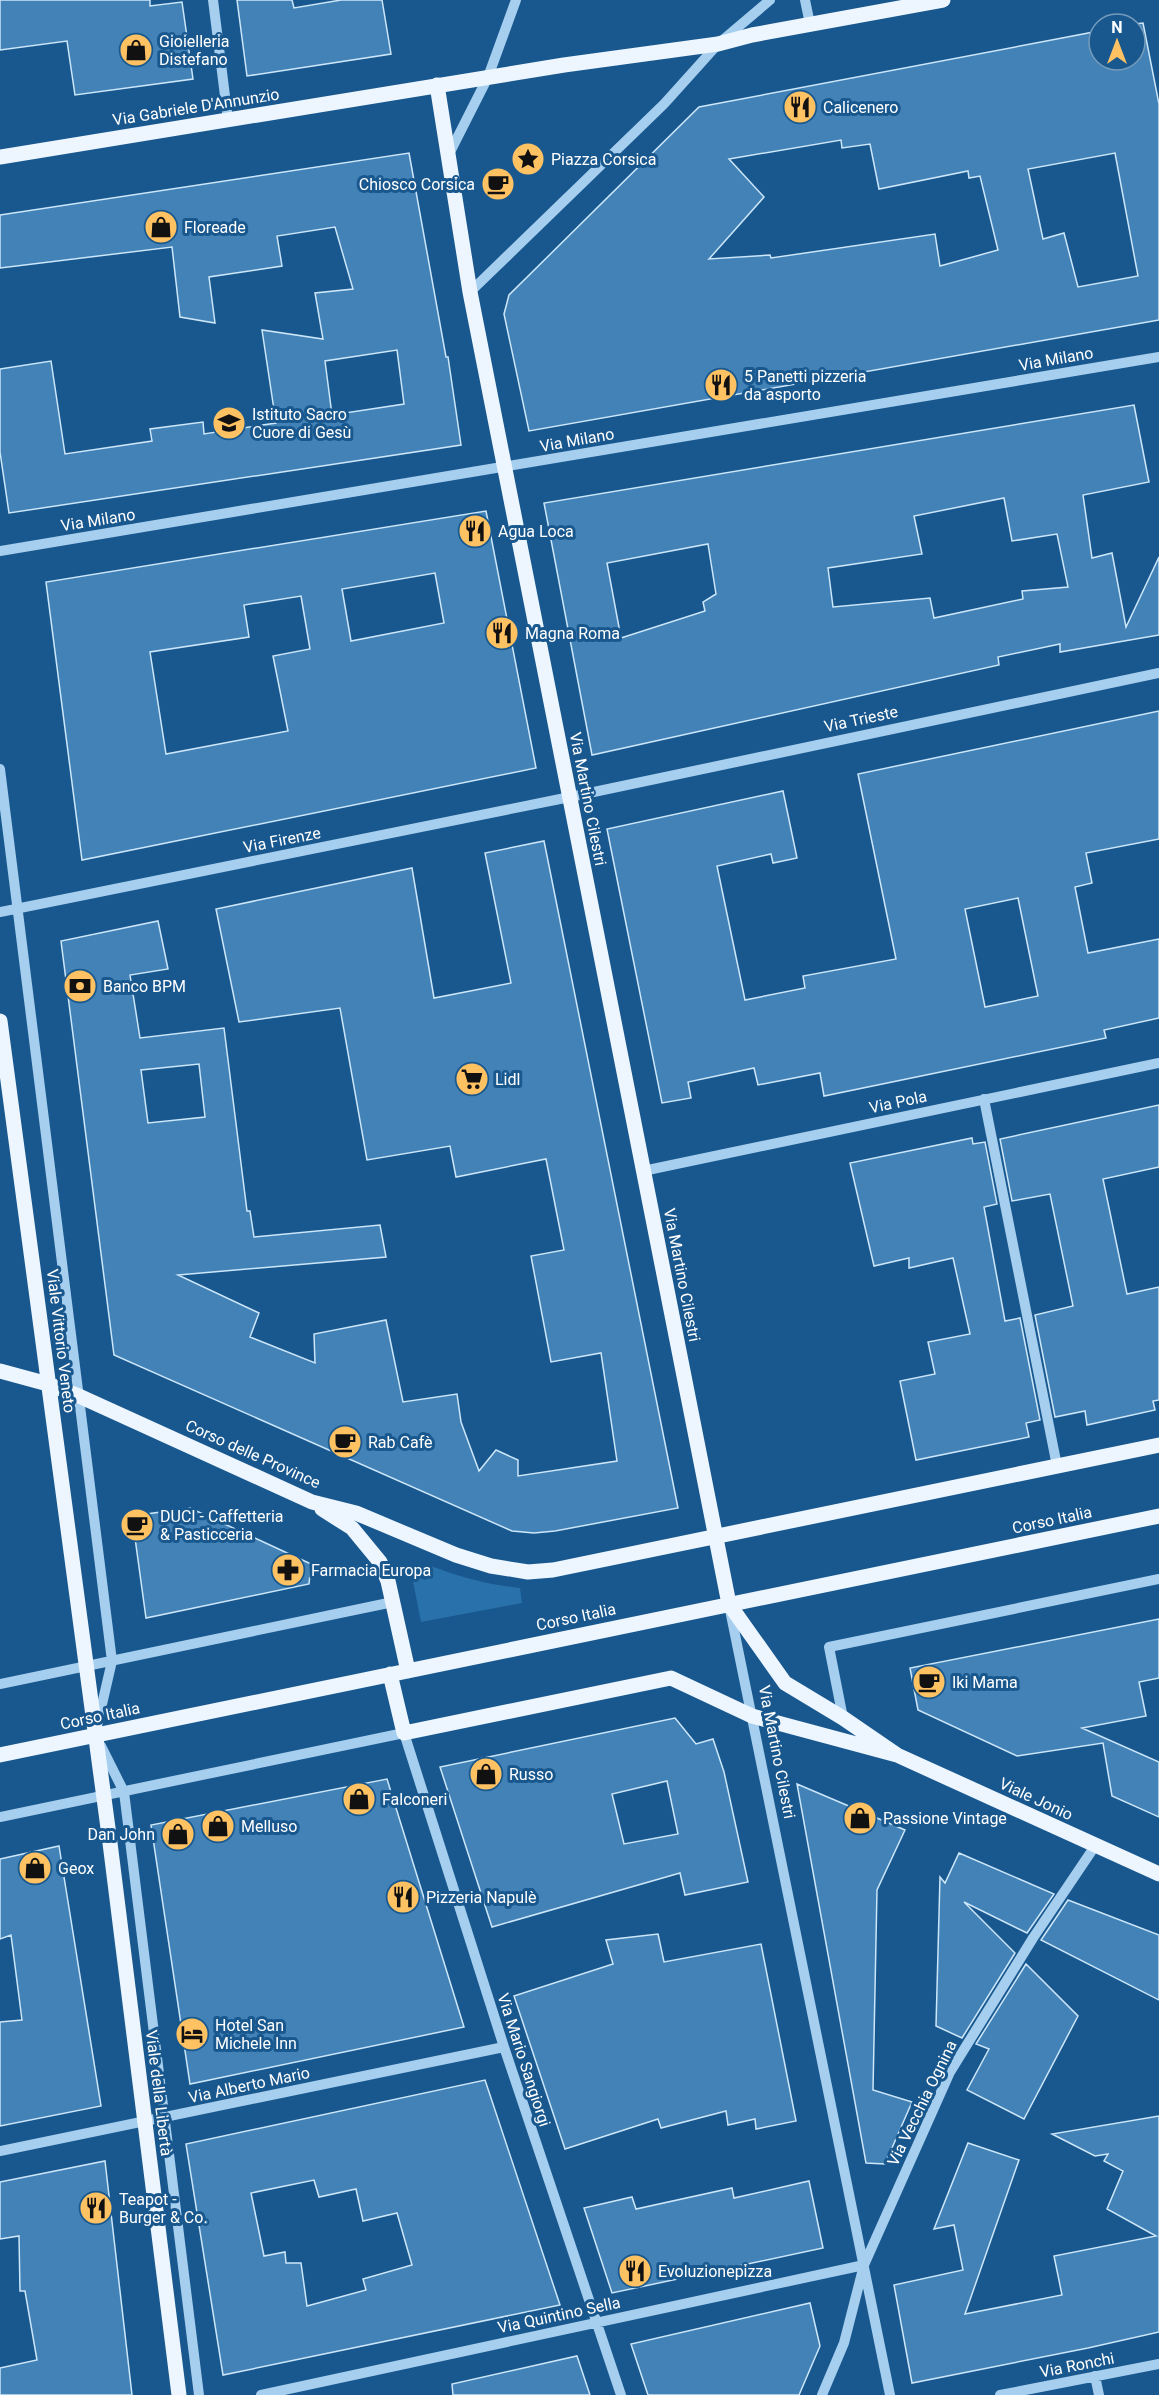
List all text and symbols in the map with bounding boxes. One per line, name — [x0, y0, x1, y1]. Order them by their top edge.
north arrow — [1087, 12, 1147, 72]
text: N — [1111, 18, 1123, 37]
shop icon: Gioielleria Distefano — [118, 32, 154, 68]
place label: Gioielleria Distefano — [159, 32, 230, 69]
street label: Via Gabriele D'Annunzio — [111, 84, 281, 130]
restaurant icon: Calicenero — [782, 89, 818, 125]
place label: Calicenero — [823, 98, 898, 117]
place icon: Piazza Corsica — [510, 141, 546, 177]
place label: Piazza Corsica — [551, 150, 656, 169]
cafe icon: Chiosco Corsica — [480, 166, 516, 202]
place label: Chiosco Corsica — [359, 175, 475, 194]
shop icon: Floreade — [143, 209, 179, 245]
place label: Floreade — [184, 218, 246, 237]
street label: Via Milano — [1017, 343, 1095, 375]
restaurant icon: 5 Panetti pizzeria da asporto — [703, 367, 739, 403]
place label: 5 Panetti pizzeria da asporto — [744, 367, 866, 404]
school or university icon: Istituto Sacro Cuore di Gesù — [211, 405, 247, 441]
place label: Istituto Sacro Cuore di Gesù — [252, 405, 351, 442]
street label: Via Milano — [538, 424, 616, 456]
street label: Via Milano — [59, 505, 137, 535]
restaurant icon: Agua Loca — [457, 513, 493, 549]
place label: Agua Loca — [498, 522, 574, 541]
restaurant icon: Magna Roma — [484, 615, 520, 651]
place label: Magna Roma — [525, 624, 620, 643]
street label: Via Trieste — [822, 702, 900, 736]
street label: Via Martino Cilestri — [566, 731, 610, 867]
street label: Via Firenze — [242, 823, 322, 857]
bank icon: Banco BPM — [62, 968, 98, 1004]
place label: Banco BPM — [103, 977, 186, 996]
supermarket icon: Lidl — [454, 1061, 490, 1097]
place label: Lidl — [495, 1070, 520, 1089]
street label: Via Pola — [867, 1087, 929, 1117]
street label: Via Martino Cilestri — [660, 1207, 704, 1343]
street label: Viale Vittorio Veneto — [43, 1268, 79, 1414]
street label: Corso delle Province — [183, 1416, 323, 1492]
cafe icon: Rab Cafè — [327, 1424, 363, 1460]
place label: Rab Cafè — [368, 1433, 433, 1452]
street label: Corso Italia — [1010, 1502, 1094, 1538]
cafe icon: DUCI - Caffetteria & Pasticceria — [119, 1507, 155, 1543]
place label: DUCI - Caffetteria & Pasticceria — [160, 1507, 284, 1544]
pharmacy icon: Farmacia Europa — [270, 1552, 306, 1588]
place label: Farmacia Europa — [311, 1561, 431, 1580]
street label: Corso Italia — [534, 1599, 618, 1635]
cafe icon: Iki Mama — [911, 1664, 947, 1700]
place label: Iki Mama — [952, 1673, 1018, 1692]
street label: Via Martino Cilestri — [755, 1684, 799, 1820]
street label: Corso Italia — [58, 1698, 142, 1734]
shop icon: Russo — [468, 1756, 504, 1792]
place label: Russo — [509, 1765, 553, 1784]
street label: Viale Jonio — [996, 1774, 1076, 1824]
shop icon: Falconeri — [341, 1781, 377, 1817]
place label: Falconeri — [382, 1790, 447, 1809]
shop icon: Passione Vintage — [842, 1800, 878, 1836]
shop icon: Melluso — [200, 1808, 236, 1844]
place label: Passione Vintage — [883, 1809, 1007, 1828]
shop icon: Dan John — [160, 1816, 196, 1852]
place label: Melluso — [241, 1817, 297, 1836]
place label: Dan John — [87, 1825, 155, 1844]
shop icon: Geox — [17, 1850, 53, 1886]
place label: Geox — [58, 1859, 94, 1878]
restaurant icon: Pizzeria Napulè — [385, 1879, 421, 1915]
place label: Pizzeria Napulè — [426, 1888, 537, 1907]
street label: Via Mario Sangiorgi — [493, 1991, 555, 2129]
hotel icon: Hotel San Michele Inn — [174, 2016, 210, 2052]
place label: Hotel San Michele Inn — [215, 2016, 297, 2053]
street label: Viale della Libertà — [142, 2029, 176, 2157]
street label: Via Vecchia Ognina — [883, 2037, 961, 2169]
street label: Via Alberto Mario — [187, 2063, 311, 2107]
restaurant icon: Teapot - Burger & Co. — [78, 2190, 114, 2226]
place label: Teapot - Burger & Co. — [119, 2190, 208, 2227]
restaurant icon: Evoluzionepizza — [617, 2253, 653, 2289]
place label: Evoluzionepizza — [658, 2262, 772, 2281]
street label: Via Quintino Sella — [496, 2293, 622, 2337]
street label: Via Ronchi — [1038, 2348, 1116, 2382]

